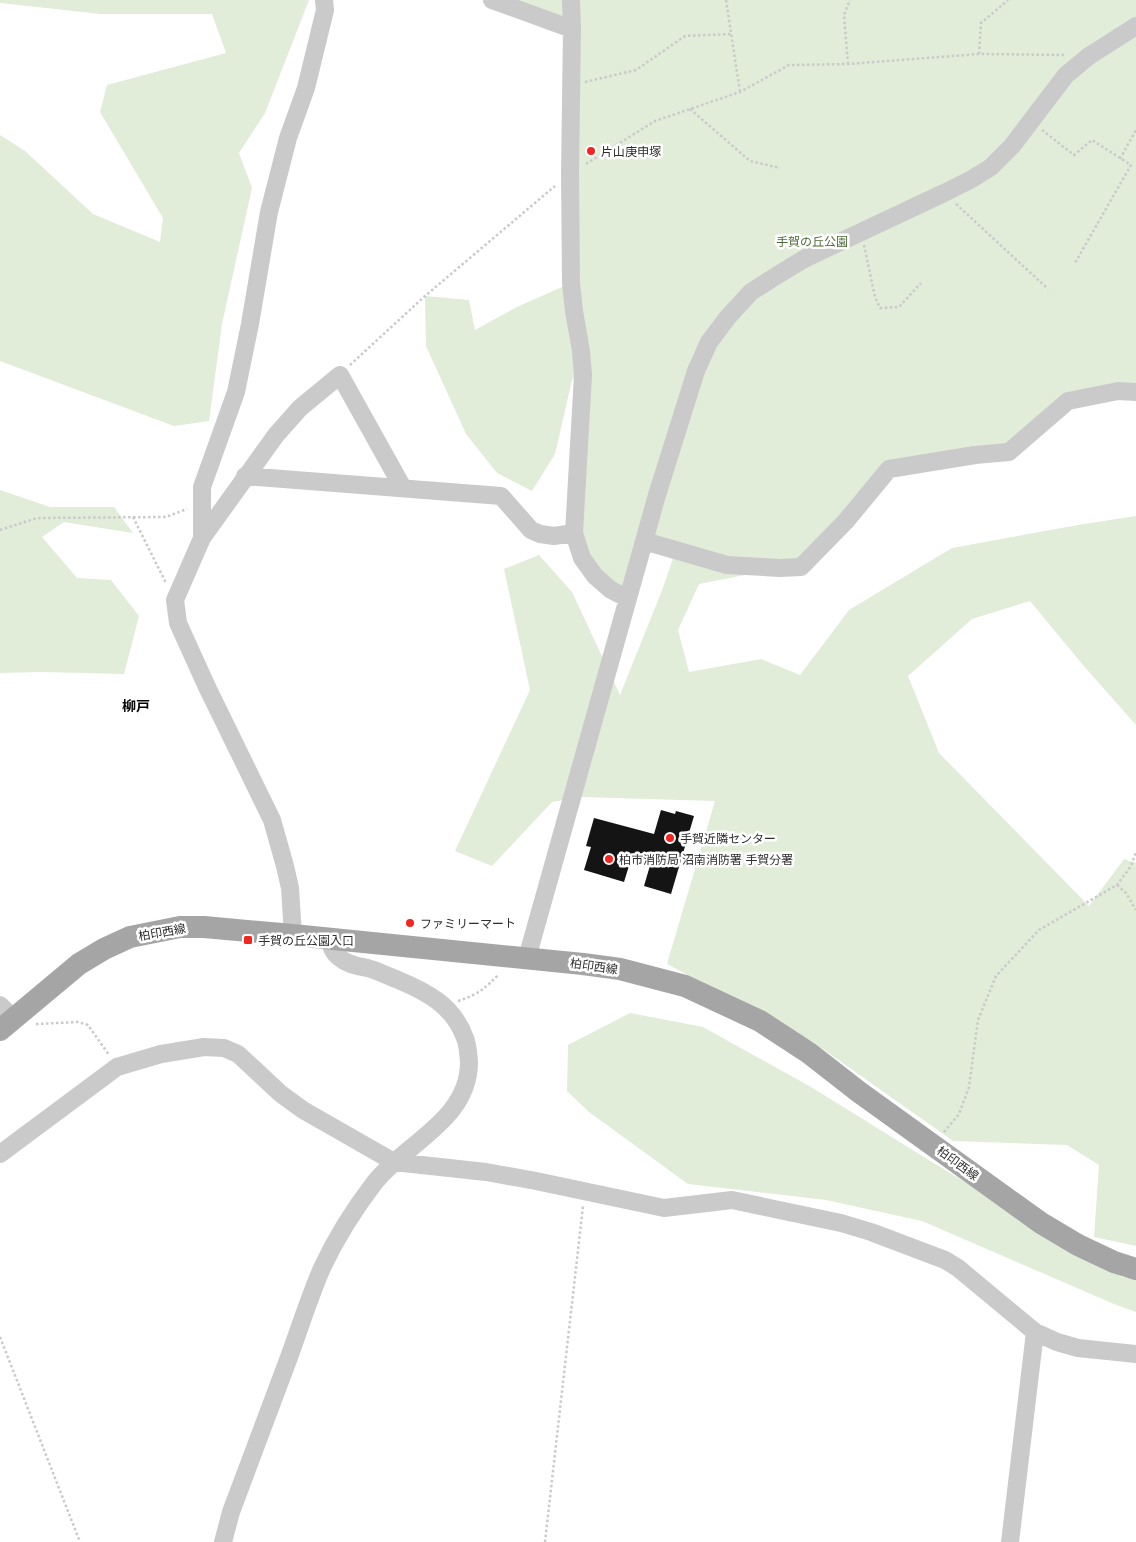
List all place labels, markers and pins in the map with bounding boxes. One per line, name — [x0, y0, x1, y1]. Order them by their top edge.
place label: 片山庚申塚 — [601, 143, 661, 160]
marker: 片山庚申塚 — [585, 145, 597, 157]
place label: 手賀近隣センター — [680, 830, 776, 847]
marker: 手賀近隣センター — [664, 832, 676, 844]
place label: 柏市消防局 沼南消防署 手賀分署 — [619, 851, 793, 868]
marker: 柏市消防局 沼南消防署 手賀分署 — [603, 853, 615, 865]
place label: ファミリーマート — [420, 915, 516, 932]
marker: ファミリーマート — [404, 917, 416, 929]
place label: 手賀の丘公園入口 — [258, 932, 354, 949]
marker: 手賀の丘公園入口 — [242, 934, 254, 946]

